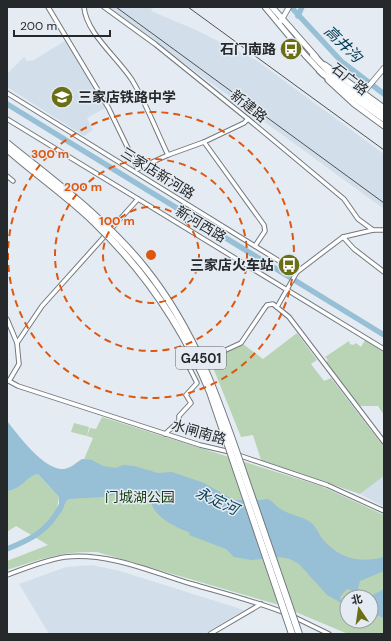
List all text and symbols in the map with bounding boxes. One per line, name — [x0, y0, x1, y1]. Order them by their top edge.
scale bar — [14, 12, 110, 38]
text: 200 m — [20, 18, 57, 34]
water label: 高井沟 — [320, 21, 368, 68]
bus stop icon: 石门南路 — [278, 36, 304, 62]
place label: 石门南路 — [220, 40, 276, 58]
street label: 石广路 — [328, 59, 372, 99]
school or university icon: 三家店铁路中学 — [49, 84, 75, 110]
street label: 新建路 — [227, 86, 271, 126]
place label: 三家店铁路中学 — [78, 88, 176, 106]
street label: 三家店新河路 — [118, 143, 198, 203]
text: 300 m — [31, 146, 69, 162]
text: 200 m — [64, 179, 102, 195]
street label: 新河西路 — [172, 202, 230, 246]
text: 100 m — [99, 213, 135, 229]
centre of rings — [144, 248, 158, 262]
bus stop icon: 三家店火车站 — [276, 252, 302, 278]
place label: 三家店火车站 — [190, 256, 274, 274]
road number: G4501 — [176, 347, 226, 369]
street label: 水闸南路 — [170, 416, 228, 448]
water label: 永定河 — [192, 482, 244, 521]
park label: 门城湖公园 — [105, 488, 175, 506]
north arrow — [339, 589, 379, 629]
text: 北 — [350, 591, 364, 607]

